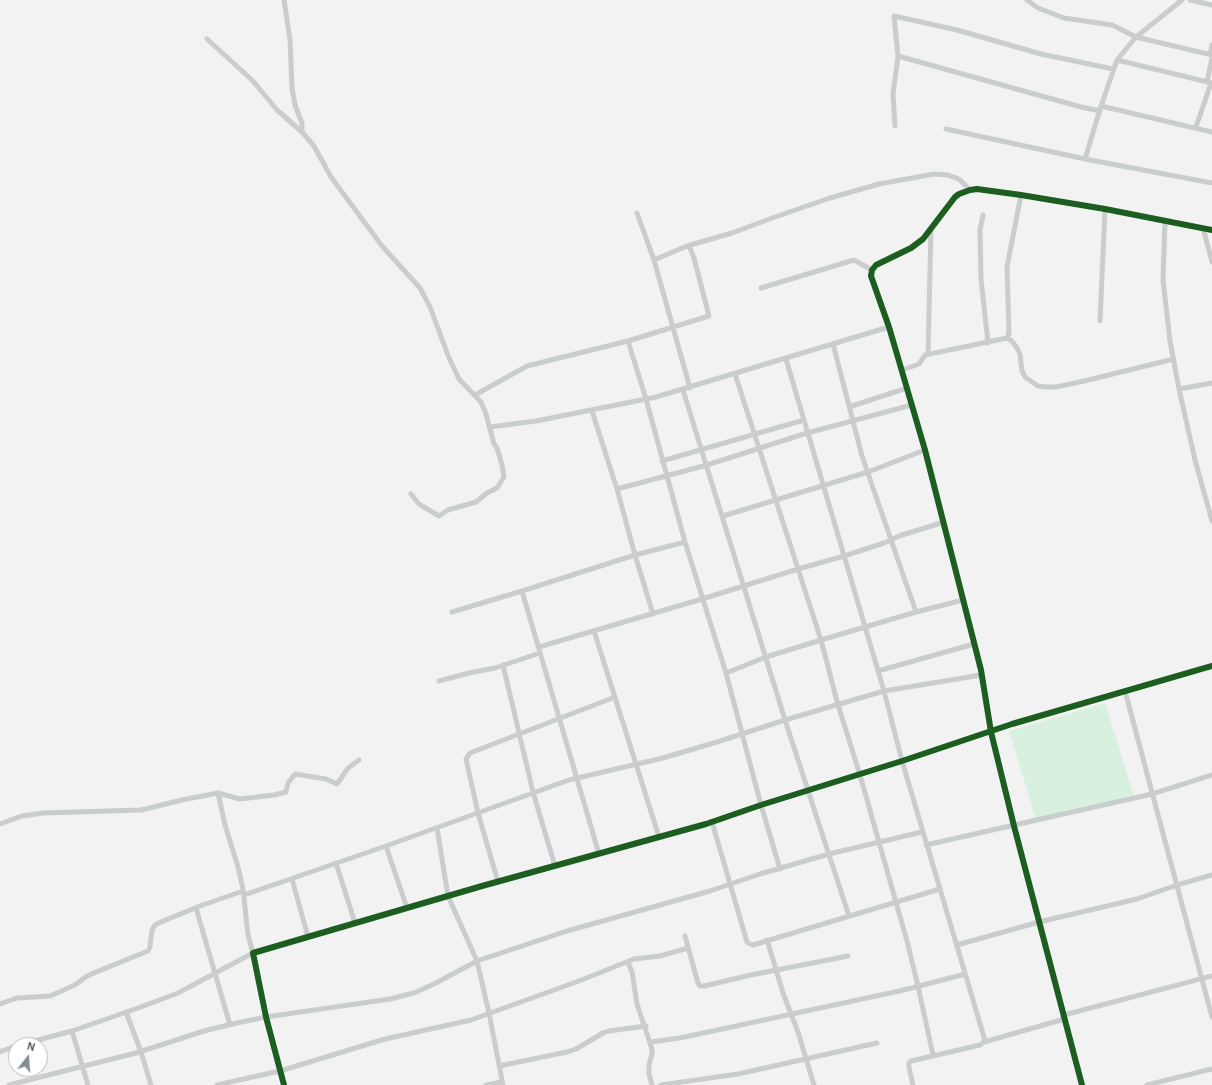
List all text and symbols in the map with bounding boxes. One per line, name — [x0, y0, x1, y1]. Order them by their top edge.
north arrow — [8, 1037, 48, 1077]
text: N — [25, 1039, 37, 1054]

